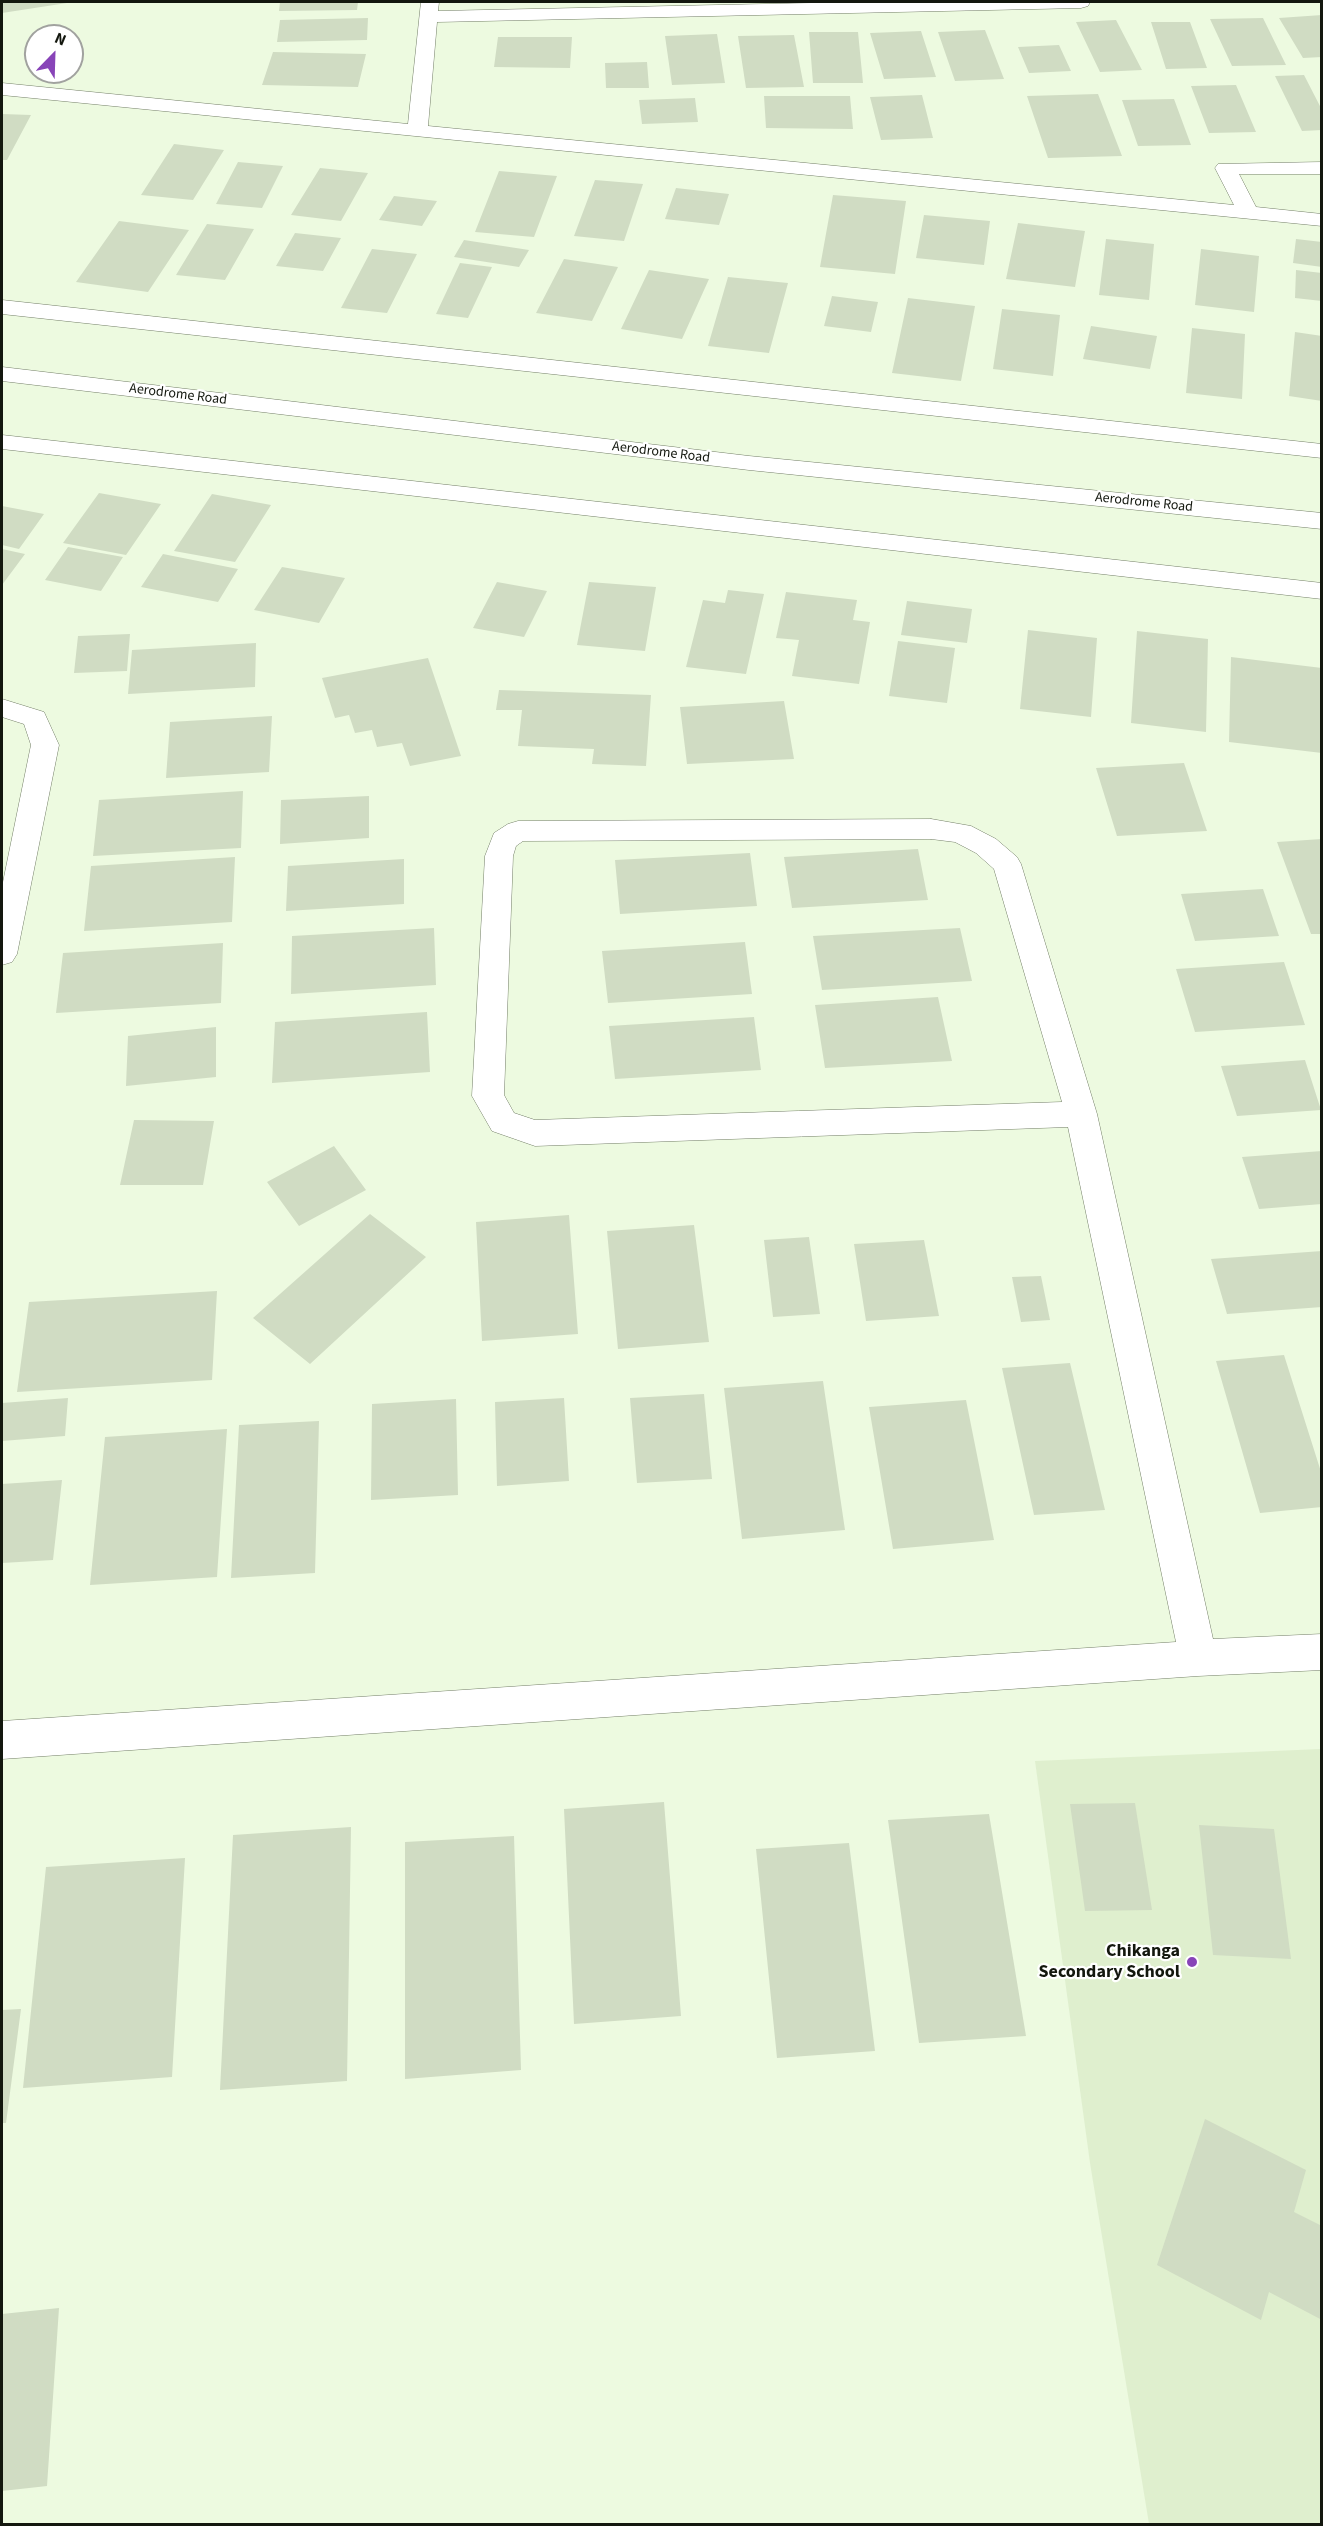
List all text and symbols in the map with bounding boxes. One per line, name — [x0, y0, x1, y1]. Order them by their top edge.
north arrow — [24, 24, 84, 84]
text: N — [51, 27, 69, 51]
street label: Aerodrome Road — [128, 381, 228, 409]
street label: Aerodrome Road — [611, 439, 711, 467]
street label: Aerodrome Road — [1094, 490, 1194, 516]
place label: Chikanga Secondary School — [1039, 1941, 1180, 1984]
marker: Chikanga Secondary School — [1185, 1955, 1199, 1969]

